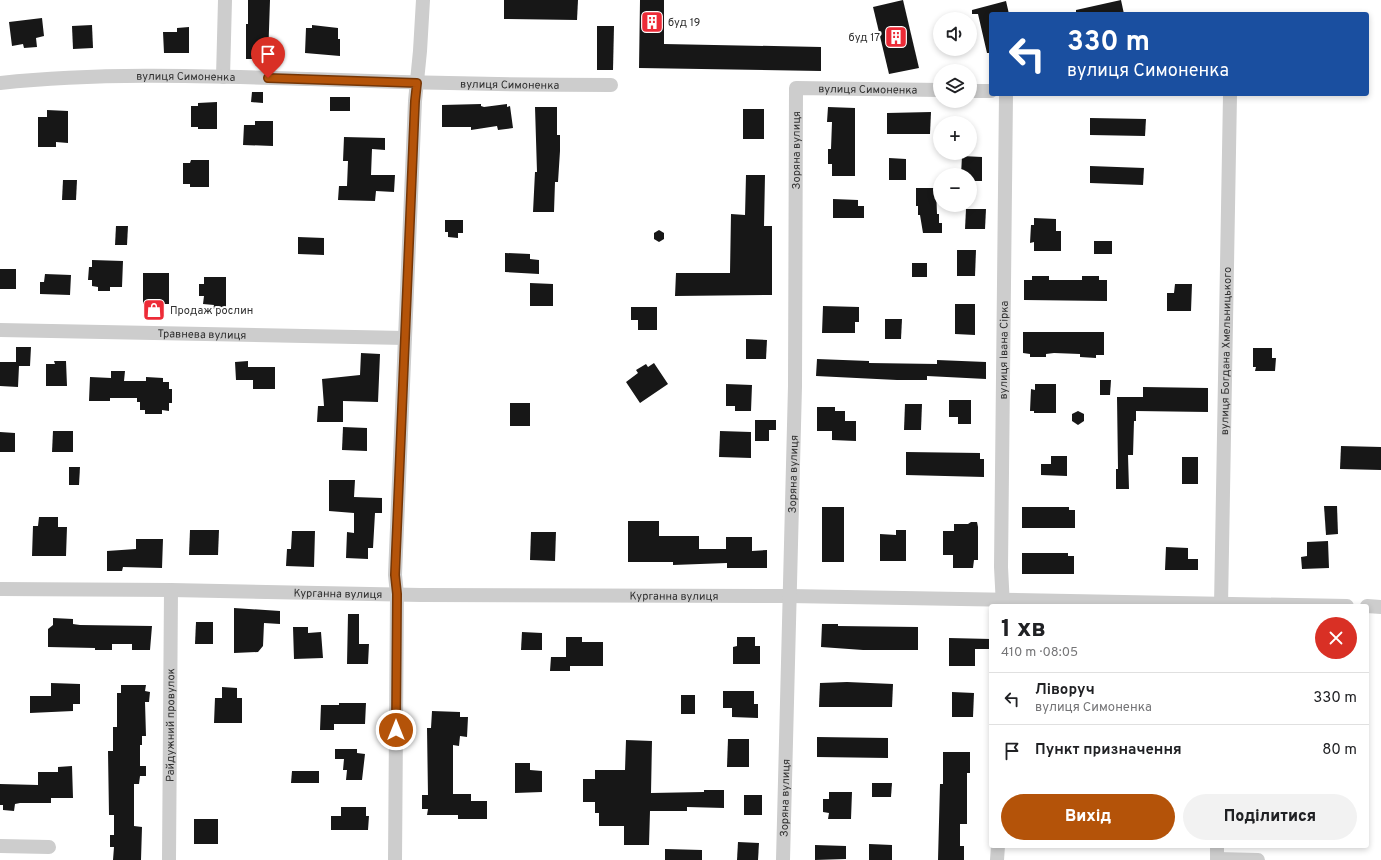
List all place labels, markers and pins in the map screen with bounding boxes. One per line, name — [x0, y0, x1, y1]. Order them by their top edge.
building icon: буд 19 — [639, 9, 665, 35]
place label: буд 19 — [668, 16, 700, 30]
building icon: буд 17 — [883, 24, 909, 50]
place label: буд 17 — [849, 31, 880, 45]
pin — [251, 37, 285, 78]
shop icon: Продаж рослин — [141, 297, 167, 323]
place label: Продаж рослин — [170, 304, 253, 318]

